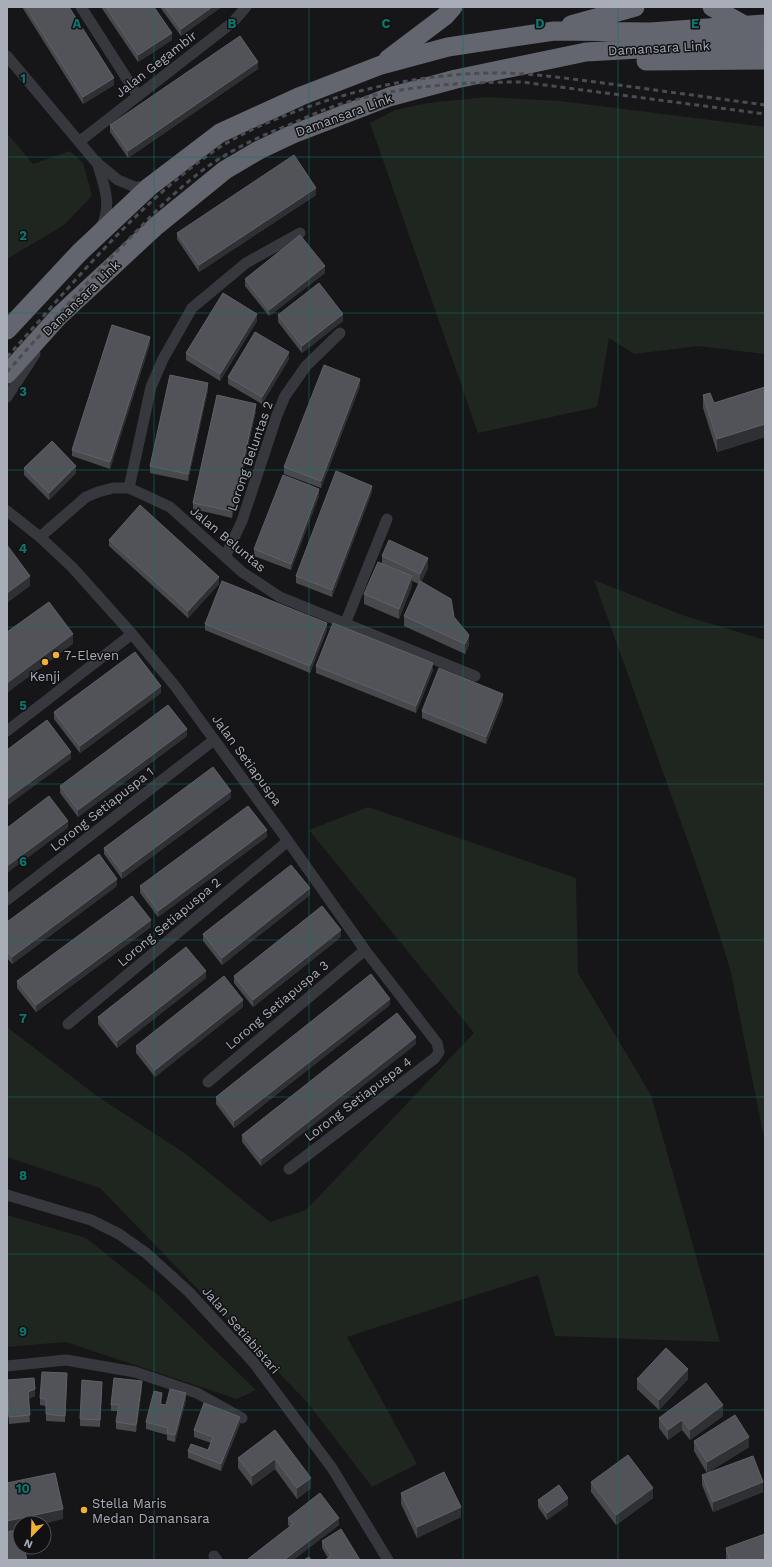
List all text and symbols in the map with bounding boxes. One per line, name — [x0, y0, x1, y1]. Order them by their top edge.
text: A — [73, 16, 82, 31]
text: B — [228, 16, 237, 31]
text: C — [382, 16, 391, 31]
text: D — [535, 16, 545, 31]
text: E — [691, 16, 699, 31]
street label: Jalan Gegambir — [112, 28, 200, 100]
street label: Damansara Link — [608, 38, 711, 58]
text: 1 — [20, 71, 26, 86]
street label: Damansara Link — [294, 90, 395, 139]
text: 2 — [19, 228, 27, 243]
street label: Damansara Link — [39, 257, 123, 339]
text: 3 — [19, 384, 27, 399]
street label: Lorong Beluntas 2 — [224, 399, 276, 513]
street label: Jalan Beluntas — [187, 503, 269, 575]
text: 4 — [19, 541, 28, 556]
place label: 7-Eleven — [64, 648, 119, 663]
marker: 7-Eleven — [51, 650, 61, 660]
marker: Kenji — [40, 657, 50, 667]
place label: Kenji — [30, 669, 60, 684]
text: 5 — [19, 698, 27, 713]
street label: Jalan Setiapuspa — [209, 712, 285, 809]
street label: Lorong Setiapuspa 1 — [47, 764, 157, 854]
text: 6 — [19, 854, 27, 869]
street label: Lorong Setiapuspa 2 — [114, 875, 224, 969]
street label: Lorong Setiapuspa 3 — [222, 958, 332, 1052]
text: 7 — [19, 1011, 27, 1026]
street label: Lorong Setiapuspa 4 — [302, 1054, 415, 1144]
text: 8 — [19, 1168, 27, 1183]
street label: Jalan Setiabistari — [199, 1283, 283, 1377]
text: 9 — [19, 1324, 27, 1339]
text: 10 — [16, 1481, 30, 1496]
place label: Stella Maris Medan Damansara — [92, 1496, 210, 1526]
marker: Stella Maris Medan Damansara — [79, 1505, 89, 1515]
north arrow — [12, 1515, 52, 1555]
text: N — [22, 1536, 35, 1551]

